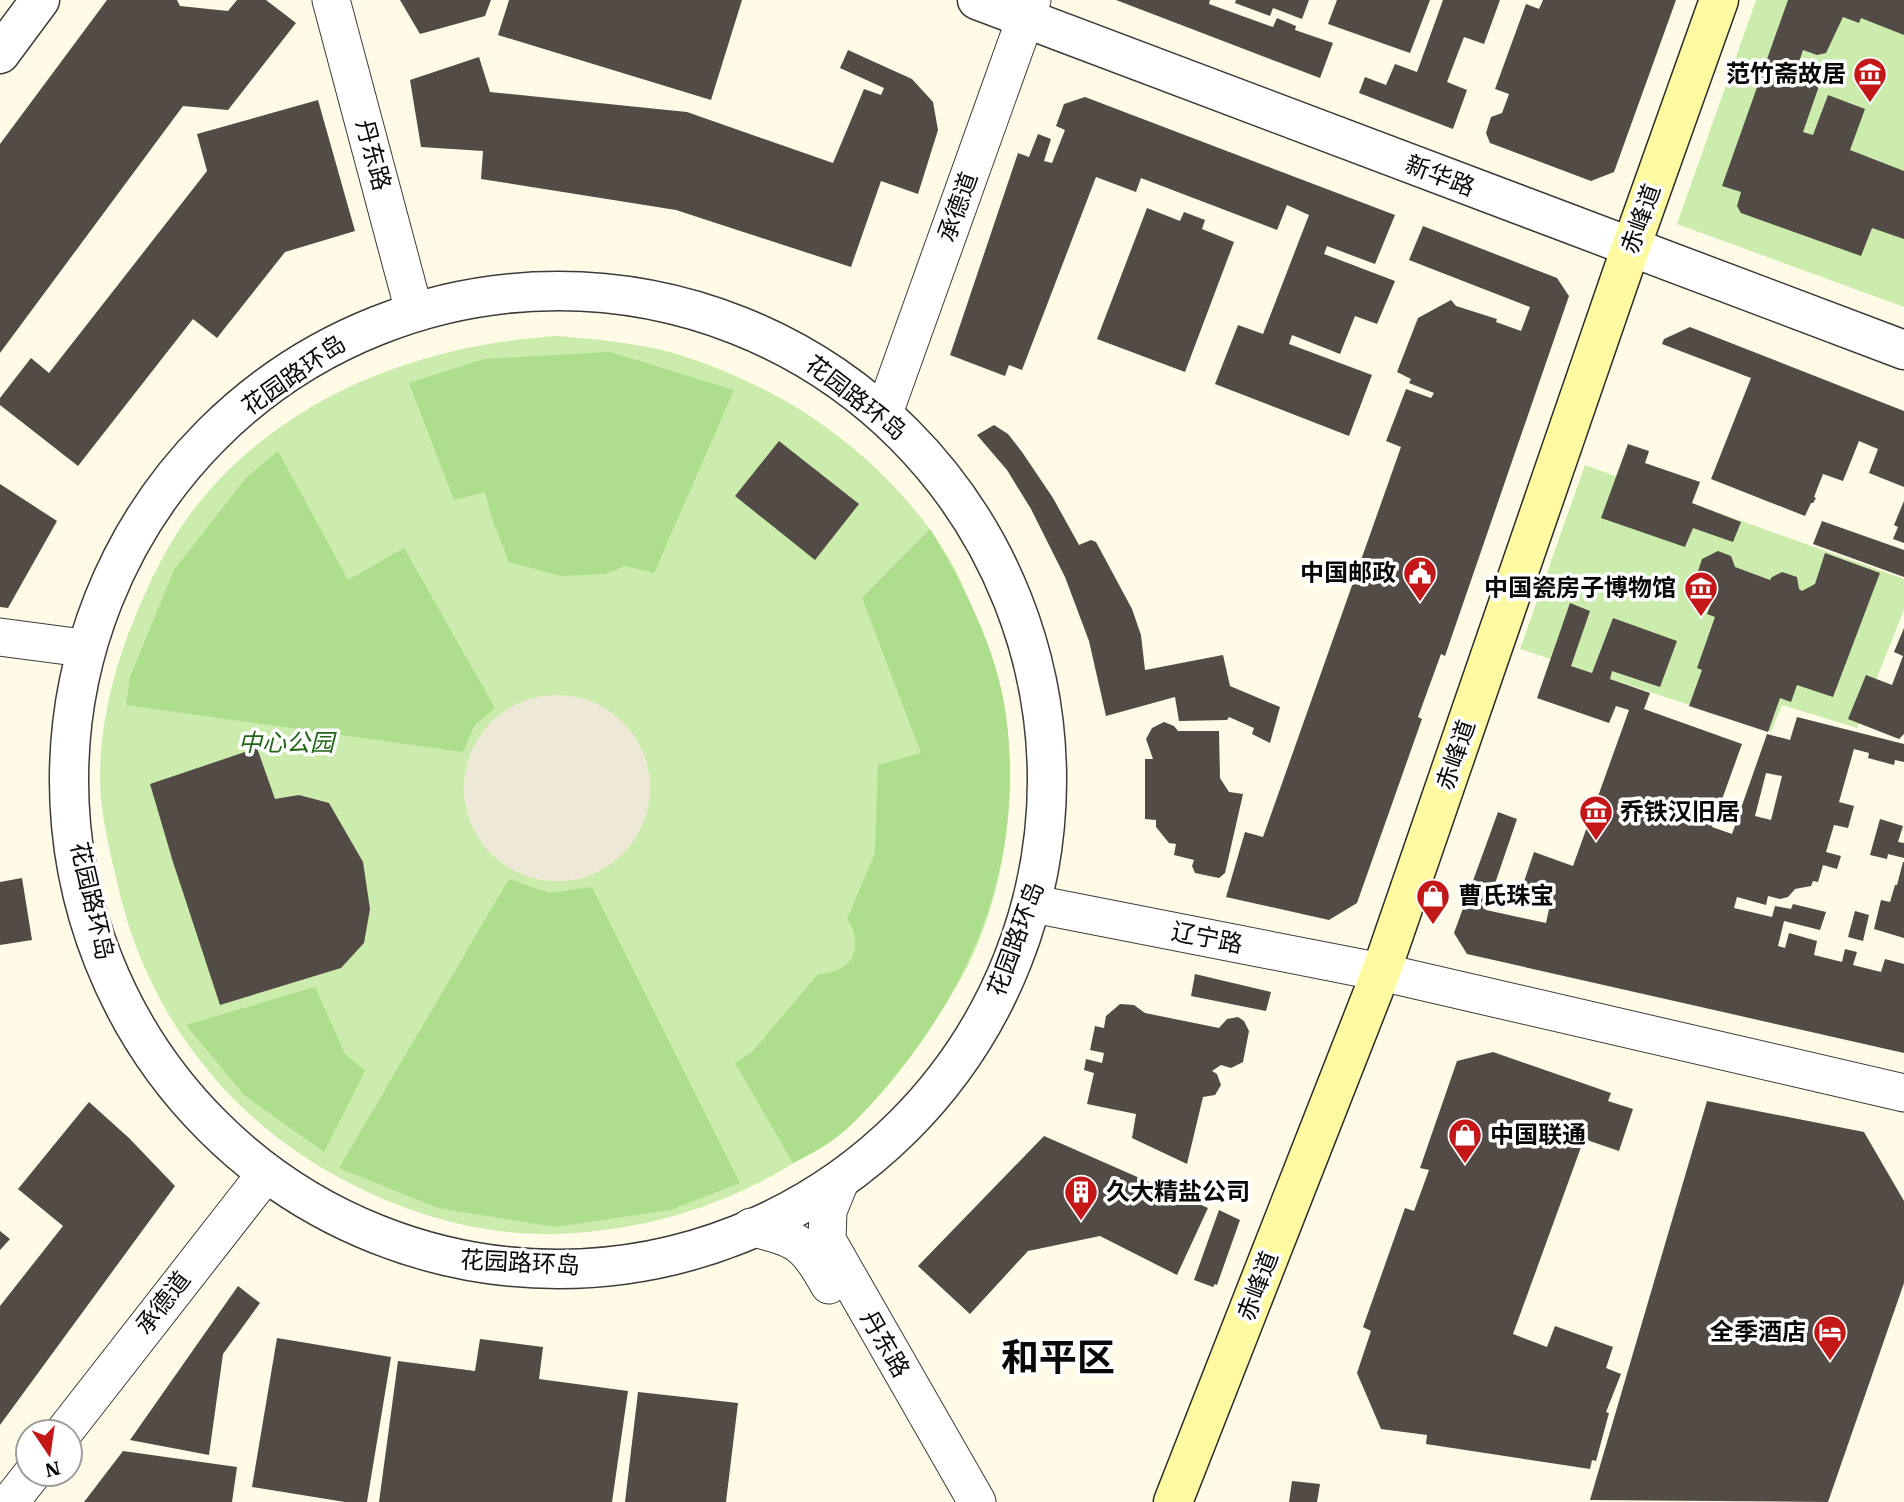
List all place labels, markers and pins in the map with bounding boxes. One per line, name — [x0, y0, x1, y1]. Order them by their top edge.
museum icon: 范竹斋故居 — [1851, 55, 1889, 104]
place label: 范竹斋故居 — [1726, 57, 1846, 89]
public building icon: 中国邮政 — [1401, 554, 1439, 603]
place label: 中国邮政 — [1300, 556, 1396, 588]
museum icon: 中国瓷房子博物馆 — [1682, 569, 1720, 618]
place label: 中国瓷房子博物馆 — [1484, 571, 1676, 603]
museum icon: 乔铁汉旧居 — [1577, 793, 1615, 842]
place label: 乔铁汉旧居 — [1620, 795, 1740, 827]
shop icon: 曹氏珠宝 — [1414, 877, 1452, 926]
place label: 曹氏珠宝 — [1458, 879, 1554, 911]
shop icon: 中国联通 — [1446, 1116, 1484, 1165]
place label: 中国联通 — [1490, 1118, 1586, 1150]
building icon: 久大精盐公司 — [1062, 1173, 1100, 1222]
place label: 久大精盐公司 — [1106, 1175, 1250, 1207]
hotel icon: 全季酒店 — [1811, 1313, 1849, 1362]
place label: 全季酒店 — [1710, 1315, 1806, 1347]

